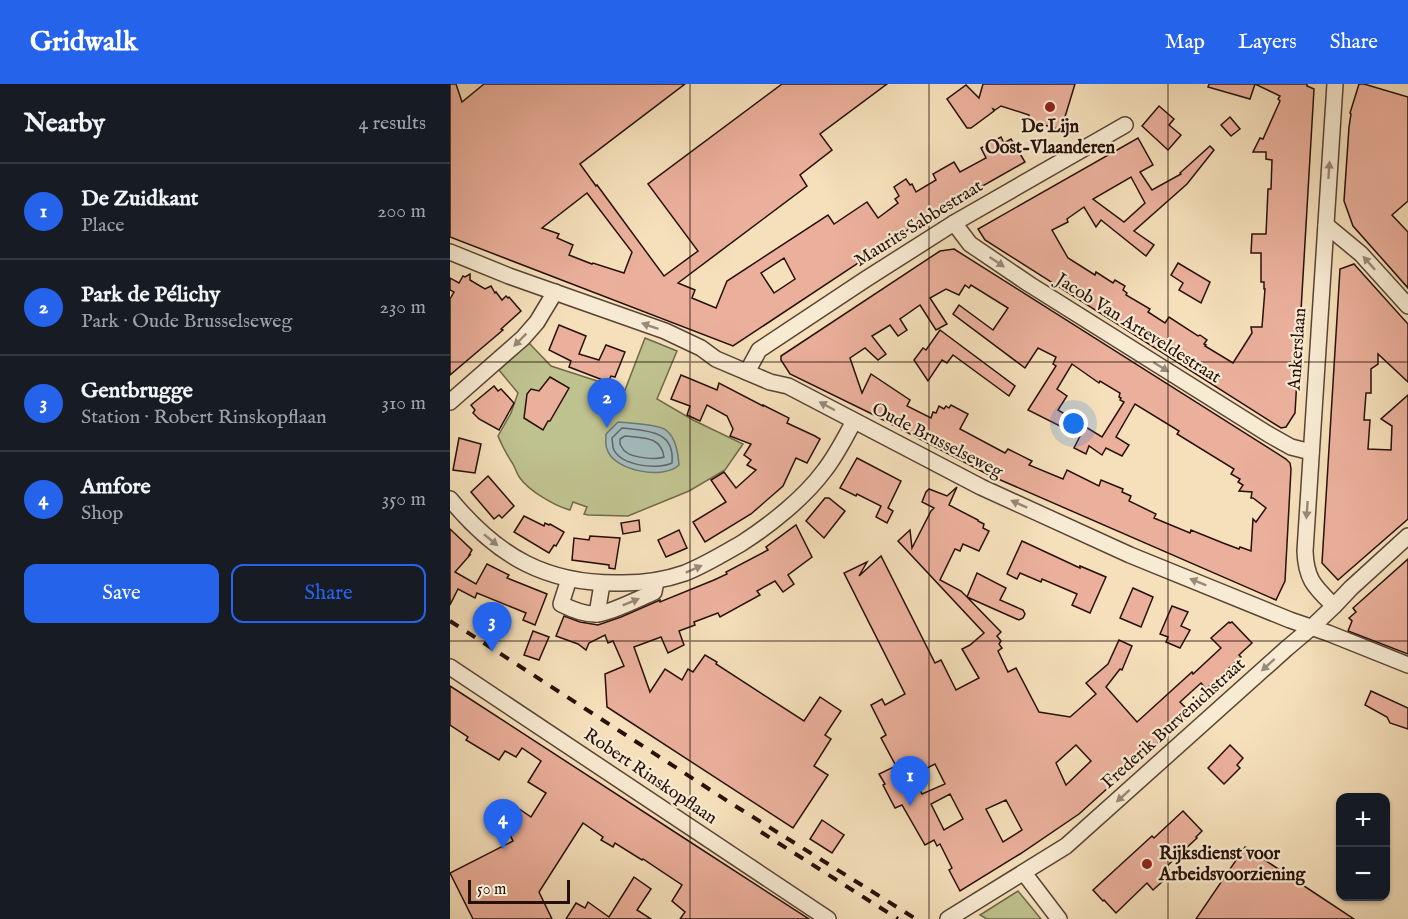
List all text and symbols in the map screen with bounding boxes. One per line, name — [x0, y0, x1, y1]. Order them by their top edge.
text: Gridwalk — [30, 25, 138, 60]
text: Map — [1165, 29, 1205, 56]
text: Layers — [1238, 29, 1297, 56]
text: Share — [1330, 29, 1378, 56]
marker: De Lijn Oost-Vlaanderen — [1043, 100, 1057, 114]
text: Nearby — [24, 107, 105, 140]
text: 4 results — [359, 111, 426, 136]
place label: De Lijn Oost-Vlaanderen — [985, 116, 1116, 160]
one-way arrow — [1325, 160, 1334, 179]
street label: Maurits Sabbestraat — [850, 175, 988, 273]
text: De Zuidkant — [81, 185, 198, 213]
text: 1 — [40, 199, 47, 224]
text: 200 m — [377, 199, 426, 224]
text: Place — [81, 213, 124, 238]
one-way arrow — [988, 256, 1004, 268]
one-way arrow — [1363, 256, 1376, 271]
street label: Jacob Van Arteveldestraat — [1049, 268, 1225, 389]
text: Park de Pélichy — [81, 281, 220, 309]
text: 2 — [39, 295, 48, 320]
text: 230 m — [380, 295, 426, 320]
street label: Ankerslaan — [1284, 307, 1312, 392]
text: Park · Oude Brusselseweg — [81, 309, 292, 334]
one-way arrow — [641, 321, 659, 330]
one-way arrow — [514, 332, 528, 346]
one-way arrow — [1153, 361, 1169, 372]
text: Gentbrugge — [81, 377, 193, 405]
pin: 2 — [588, 378, 626, 428]
text: 3 — [40, 391, 47, 416]
text: 310 m — [382, 391, 426, 416]
street label: Oude Brusselseweg — [868, 398, 1007, 484]
one-way arrow — [818, 401, 835, 411]
text: Station · Robert Rinskopflaan — [81, 405, 327, 430]
your location — [1059, 409, 1088, 438]
text: Amfore — [81, 473, 151, 501]
text: 4 — [39, 487, 48, 512]
text: 350 m — [382, 487, 426, 512]
one-way arrow — [1011, 500, 1028, 509]
text: Shop — [81, 501, 123, 526]
one-way arrow — [1303, 501, 1312, 520]
one-way arrow — [484, 533, 499, 546]
button: Save — [24, 564, 219, 623]
button: Share — [231, 564, 426, 623]
one-way arrow — [686, 564, 703, 573]
one-way arrow — [1189, 577, 1207, 587]
one-way arrow — [622, 597, 640, 606]
pin: 3 — [472, 602, 512, 652]
street label: Frederik Burvenichstraat — [1097, 653, 1251, 795]
one-way arrow — [1260, 658, 1275, 672]
street label: Robert Rinskopflaan — [579, 724, 721, 830]
pin: 1 — [890, 756, 930, 806]
one-way arrow — [1116, 789, 1131, 802]
map controls — [1336, 793, 1390, 901]
button: + — [1336, 793, 1390, 847]
pin: 4 — [484, 800, 522, 849]
place label: Rijksdienst voor Arbeidsvoorziening — [1158, 843, 1306, 887]
button: − — [1336, 847, 1390, 901]
marker: Rijksdienst voor Arbeidsvoorziening — [1140, 857, 1154, 871]
scale bar — [468, 877, 570, 904]
text: 50 m — [477, 880, 506, 900]

